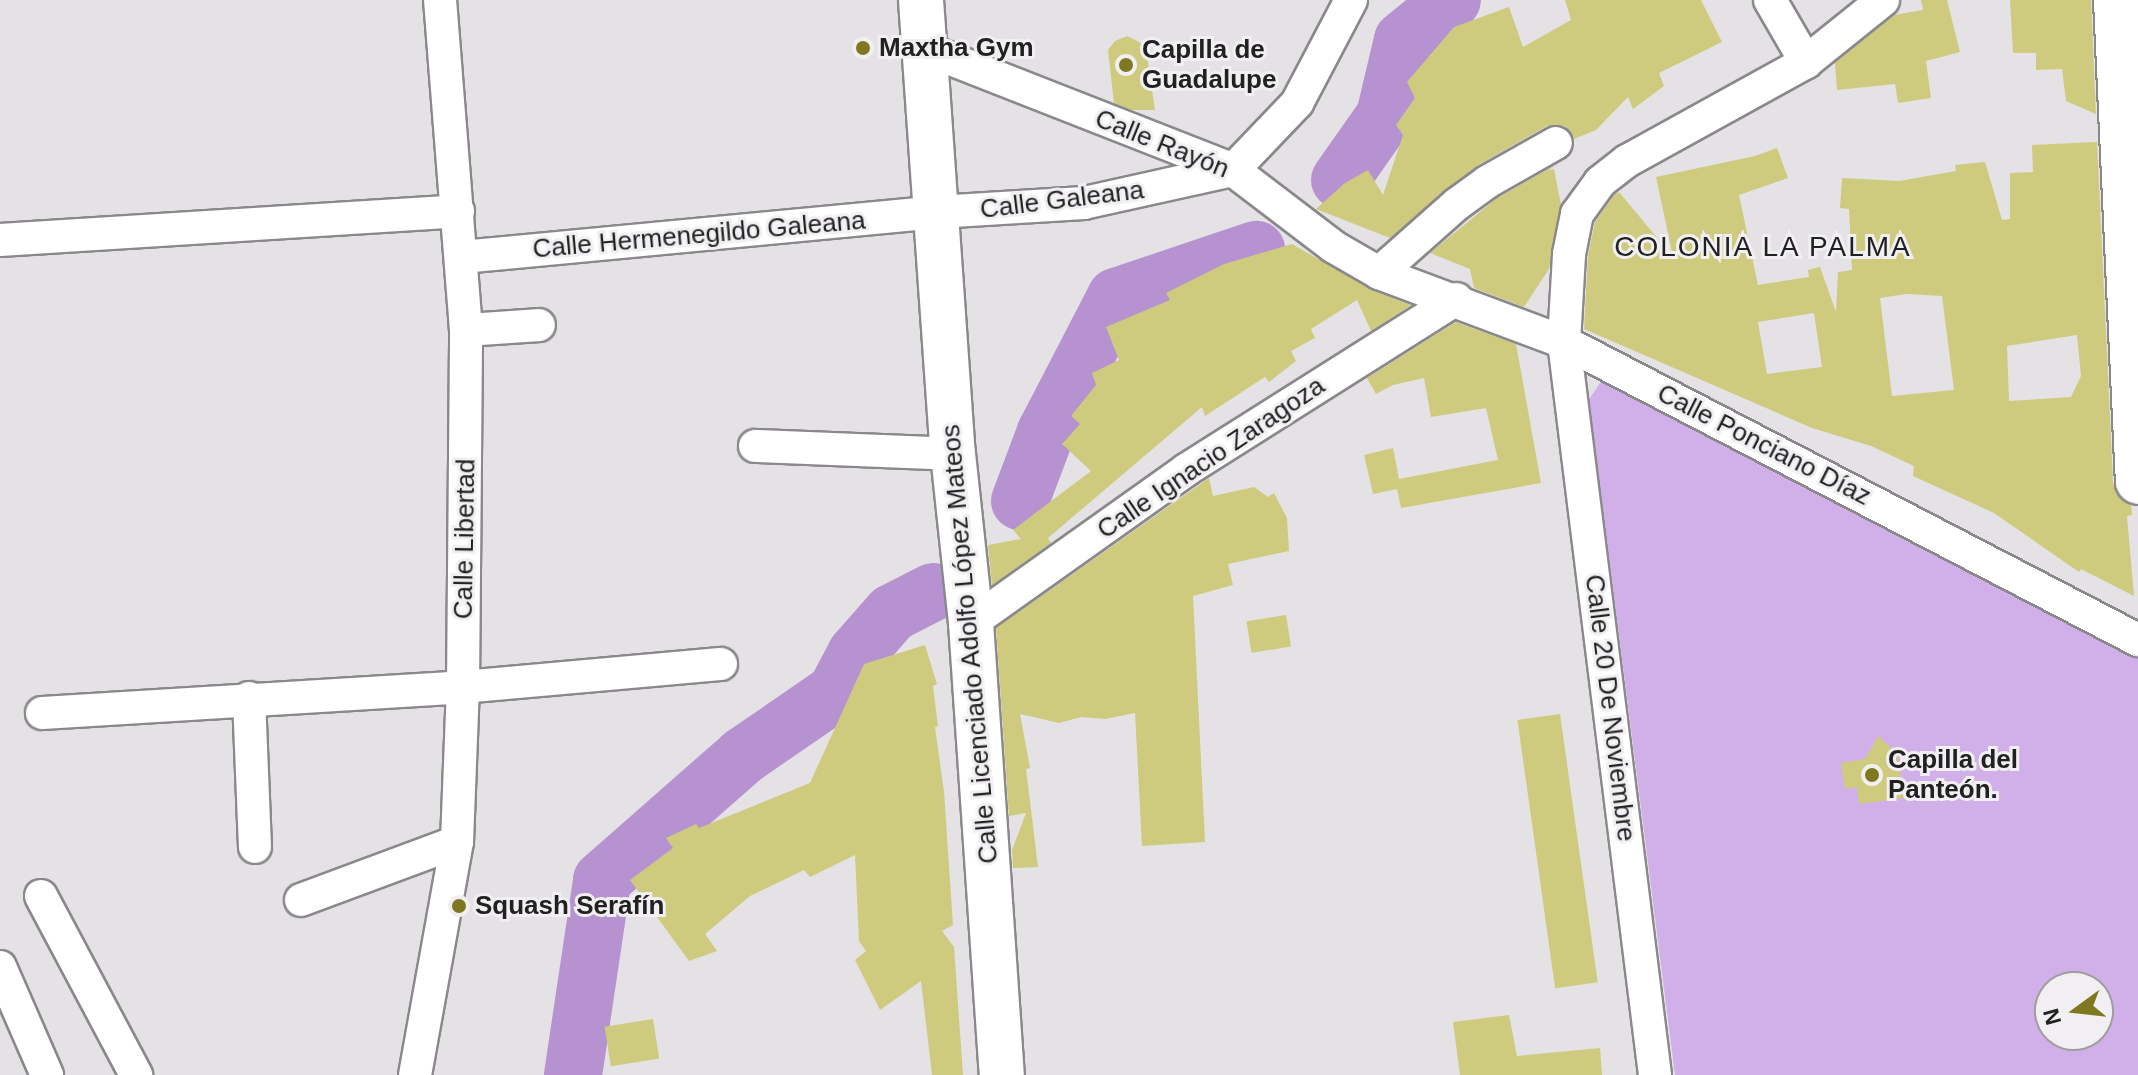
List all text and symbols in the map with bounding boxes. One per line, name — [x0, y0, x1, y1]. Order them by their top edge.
place label: Maxtha Gym — [879, 32, 1034, 64]
place label: Capilla de Guadalupe — [1142, 34, 1276, 96]
marker: Maxtha Gym — [854, 39, 872, 57]
marker: Capilla de Guadalupe — [1117, 56, 1135, 74]
street label: Calle Rayón — [1090, 103, 1234, 185]
street label: Calle Galeana — [978, 174, 1146, 226]
street label: Calle Hermenegildo Galeana — [531, 205, 867, 265]
district label: COLONIA LA PALMA — [1613, 230, 1913, 264]
street label: Calle Ignacio Zaragoza — [1091, 370, 1331, 546]
street label: Calle Ponciano Díaz — [1652, 378, 1876, 512]
street label: Calle Licenciado Adolfo López Mateos — [935, 422, 1005, 866]
street label: Calle Libertad — [448, 459, 482, 619]
street label: Calle 20 De Noviembre — [1578, 573, 1642, 843]
place label: Capilla del Panteón. — [1888, 744, 2018, 806]
marker: Capilla del Panteón. — [1863, 766, 1881, 784]
place label: Squash Serafín — [475, 890, 664, 922]
marker: Squash Serafín — [450, 897, 468, 915]
north arrow — [2034, 971, 2114, 1051]
text: N — [2038, 1006, 2066, 1028]

